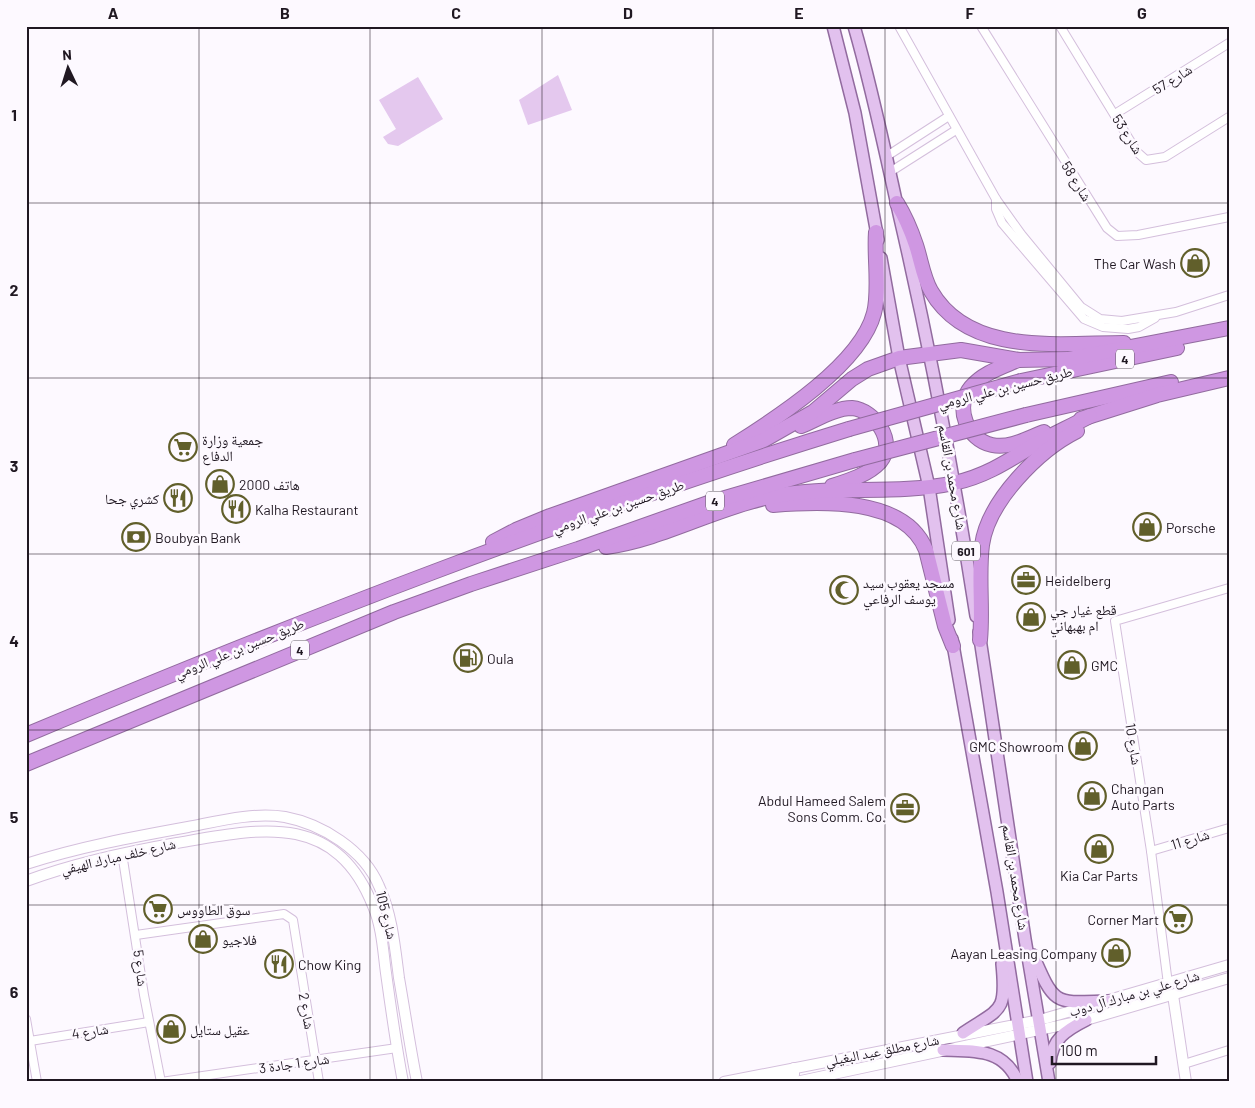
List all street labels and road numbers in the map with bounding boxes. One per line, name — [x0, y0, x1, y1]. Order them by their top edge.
street label: شارع 57 — [1149, 60, 1196, 99]
street label: شارع 53 — [1107, 111, 1147, 158]
street label: شارع 58 — [1056, 158, 1096, 205]
road number: 4 — [1116, 349, 1134, 368]
street label: طريق حسين بن علي الرومي — [936, 362, 1075, 415]
street label: شارع محمد بن القاسم — [933, 423, 971, 532]
street label: طريق حسين بن علي الرومي — [550, 476, 687, 540]
road number: 4 — [706, 492, 724, 511]
road number: 601 — [952, 542, 980, 560]
street label: طريق حسين بن علي الرومي — [172, 614, 307, 685]
road number: 4 — [291, 640, 309, 660]
street label: شارع 10 — [1120, 722, 1146, 766]
street label: شارع محمد بن القاسم — [997, 823, 1033, 932]
street label: شارع 11 — [1169, 825, 1212, 855]
street label: شارع خلف مبارك الهيفي — [59, 834, 178, 881]
street label: شارع 105 — [371, 889, 401, 942]
street label: شارع 5 — [128, 949, 152, 987]
street label: شارع علي بن مبارك آل دوب — [1067, 966, 1202, 1023]
street label: شارع 2 — [293, 991, 319, 1031]
street label: شارع 4 — [70, 1020, 110, 1044]
street label: شارع مطلق عيد البغيلي — [824, 1031, 941, 1073]
street label: شارع 1 جادة 3 — [258, 1050, 331, 1078]

